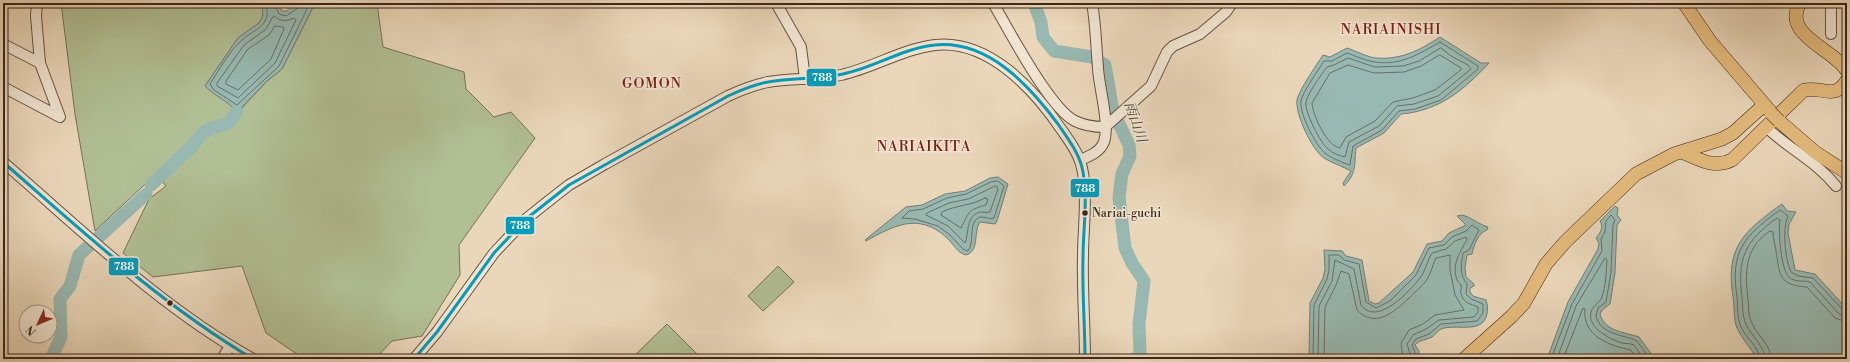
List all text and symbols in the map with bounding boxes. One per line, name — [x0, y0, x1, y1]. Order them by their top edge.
district label: NARIAINISHI — [1340, 21, 1442, 39]
line badge: 788 — [806, 68, 837, 87]
text: 788 — [812, 71, 832, 85]
district label: GOMON — [622, 75, 682, 93]
water label: 雨山川 — [1120, 99, 1151, 147]
district label: NARIAIKITA — [877, 138, 971, 156]
line badge: 788 — [1070, 178, 1100, 198]
text: 788 — [1075, 182, 1095, 196]
place label: Nariai-guchi — [1092, 206, 1161, 221]
marker: Nariai-guchi — [1080, 208, 1090, 218]
line badge: 788 — [505, 216, 535, 235]
text: 788 — [510, 219, 530, 233]
line badge: 788 — [108, 257, 139, 276]
text: 788 — [114, 260, 134, 274]
unlabelled marker — [165, 298, 175, 308]
north arrow — [18, 304, 58, 344]
text: N — [23, 322, 40, 338]

